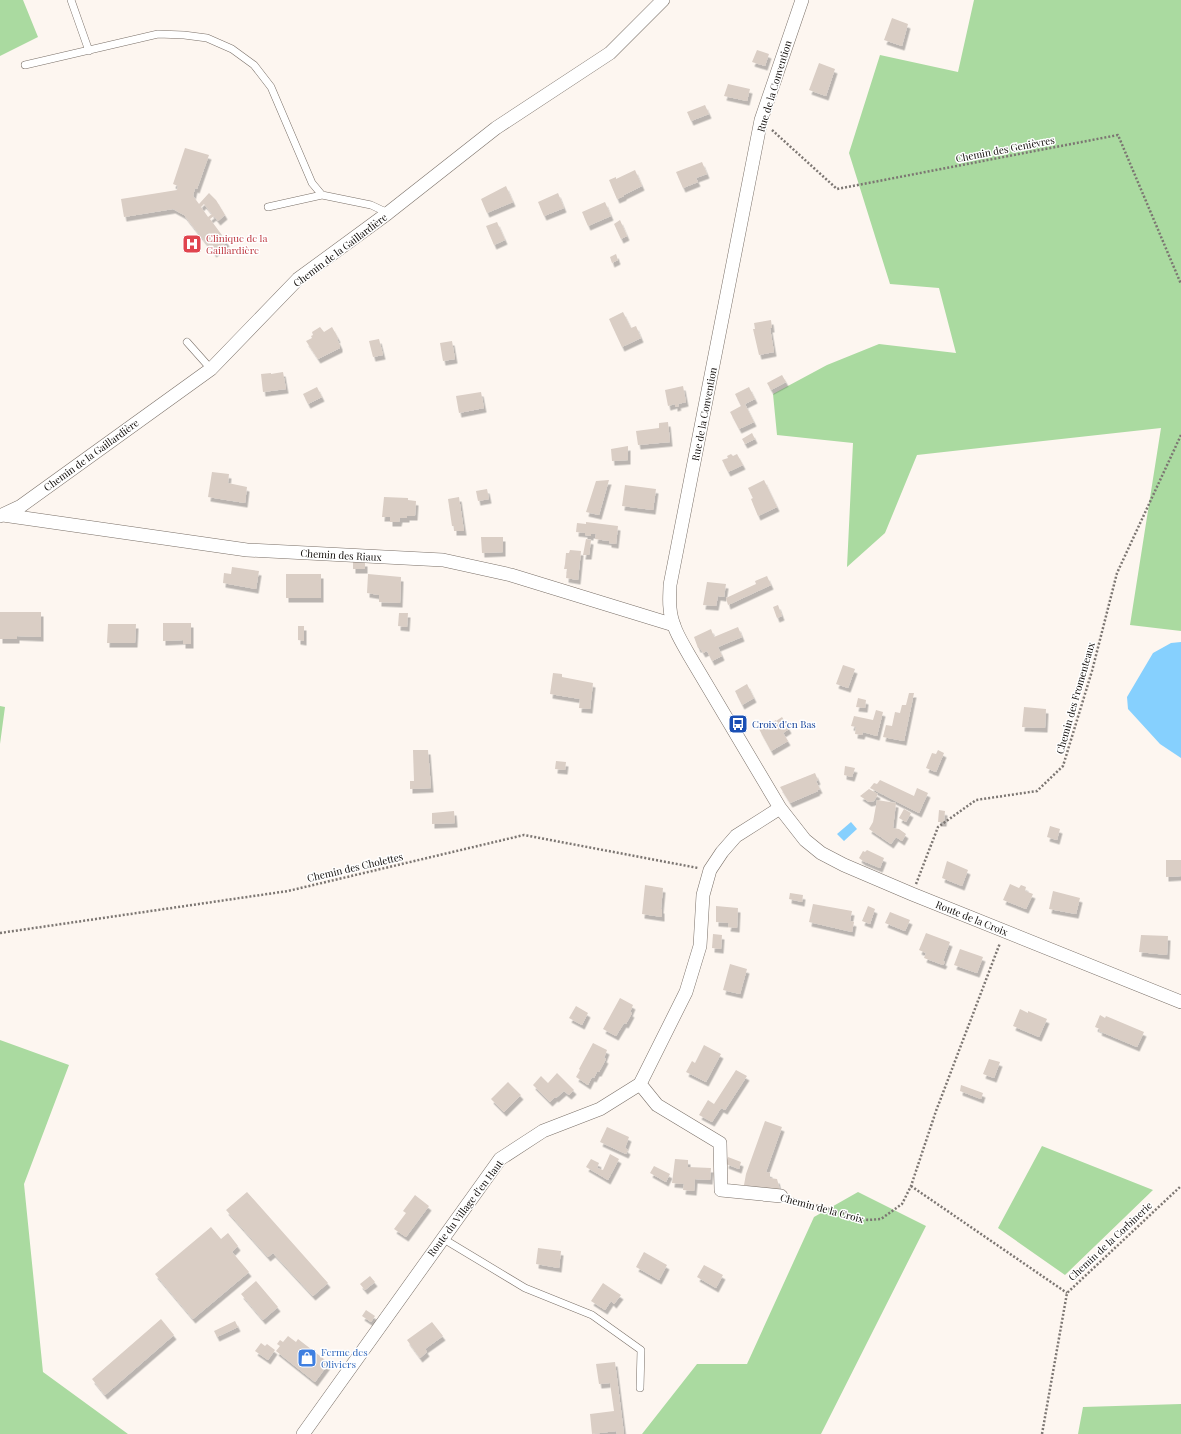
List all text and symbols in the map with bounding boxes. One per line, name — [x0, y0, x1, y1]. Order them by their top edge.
street label: Rue de la Convention — [753, 38, 795, 134]
street label: Chemin des Genièvres — [954, 133, 1056, 165]
street label: Chemin de la Gaillardière — [290, 210, 390, 290]
place label: Clinique de la Gaillardière — [206, 231, 267, 257]
hospital icon: Clinique de la Gaillardière — [181, 233, 203, 255]
street label: Rue de la Convention — [688, 366, 720, 462]
street label: Chemin de la Gaillardière — [41, 416, 141, 494]
street label: Chemin des Riaux — [300, 546, 383, 564]
street label: Chemin des Fromenteaux — [1052, 640, 1098, 756]
bus stop icon: Croix d'en Bas — [727, 713, 749, 735]
place label: Croix d'en Bas — [752, 717, 816, 731]
street label: Chemin des Cholettes — [306, 849, 404, 885]
street label: Route de la Croix — [934, 897, 1011, 939]
street label: Route du Village d'en Haut — [424, 1156, 506, 1259]
street label: Chemin de la Croix — [779, 1190, 866, 1226]
street label: Chemin de la Corbinerie — [1065, 1198, 1155, 1284]
place label: Ferme des Oliviers — [321, 1345, 368, 1371]
shop icon: Ferme des Oliviers — [296, 1347, 318, 1369]

